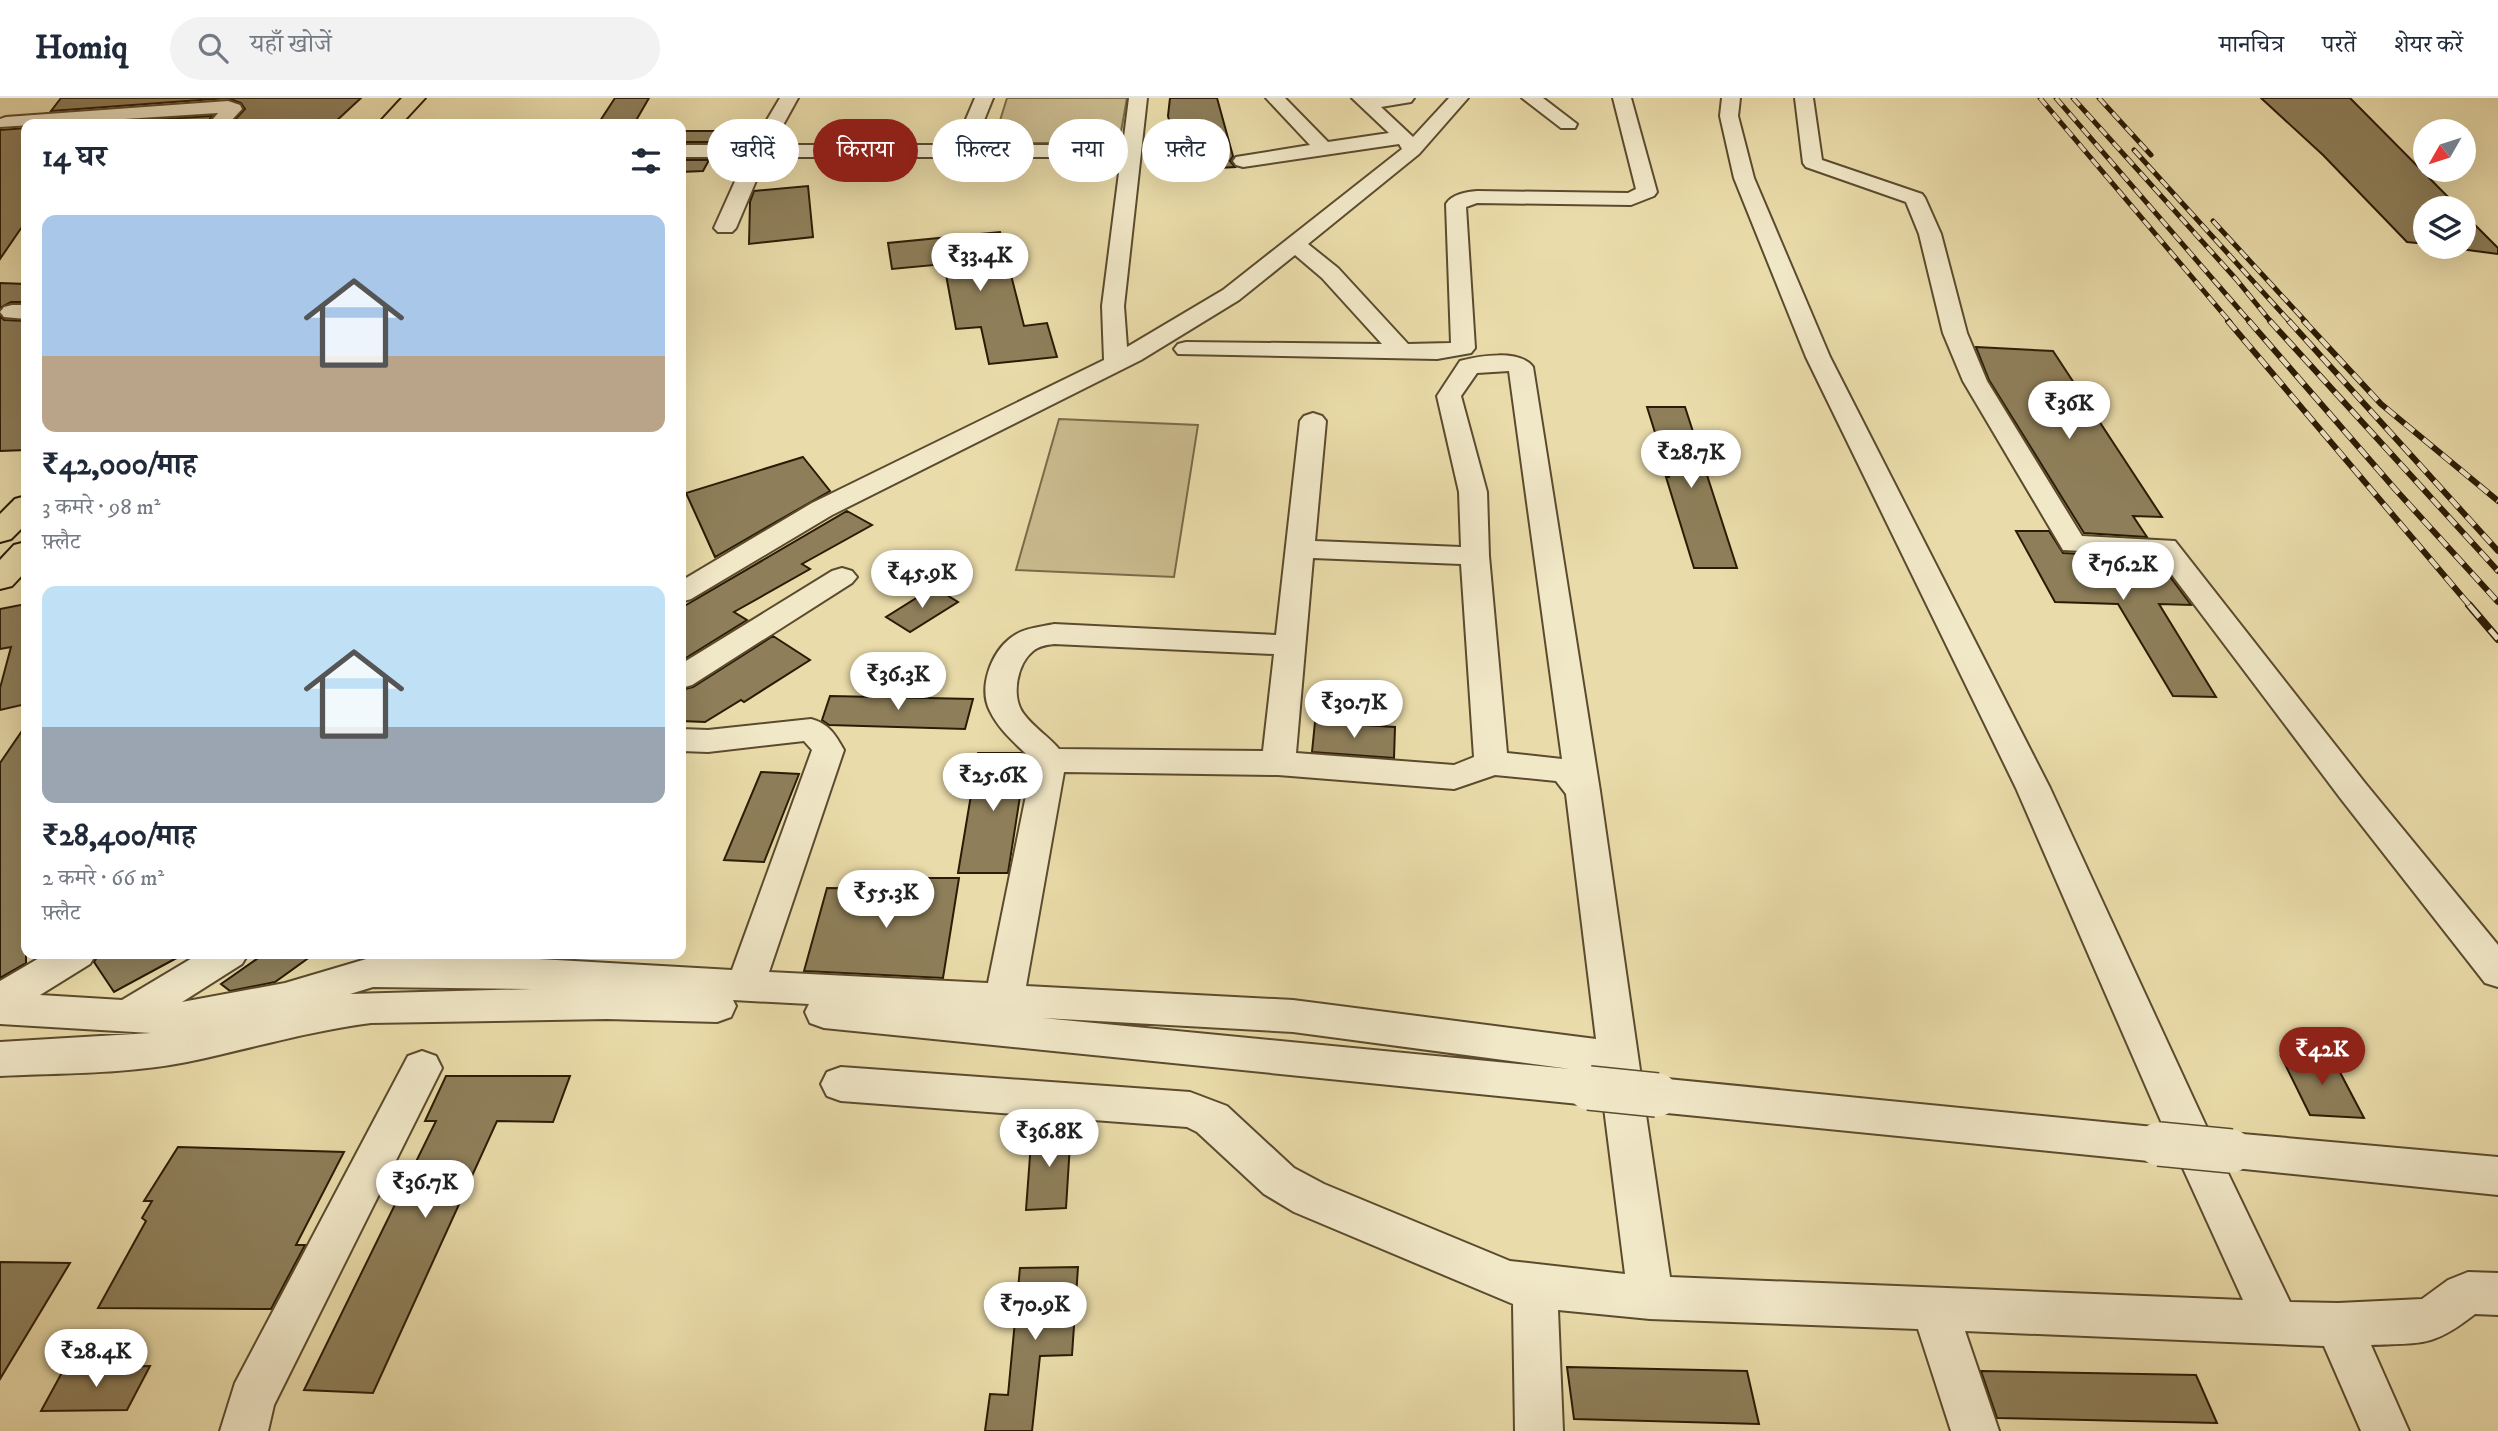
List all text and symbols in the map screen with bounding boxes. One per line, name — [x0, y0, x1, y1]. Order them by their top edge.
search box — [170, 17, 660, 80]
text: Homiq — [35, 28, 128, 69]
text: यहाँ खोजें — [250, 28, 332, 61]
icon: search — [194, 29, 232, 67]
text: मानचित्र — [2219, 30, 2284, 60]
text: परतें — [2322, 30, 2356, 60]
text: शेयर करें — [2394, 30, 2463, 60]
chip: खरीदें — [707, 119, 799, 182]
chip: किराया — [813, 119, 918, 182]
chip: फ़िल्टर — [932, 119, 1034, 182]
chip: नया — [1048, 119, 1128, 182]
chip: फ़्लैट — [1142, 119, 1230, 182]
north arrow — [2413, 119, 2476, 182]
map controls — [2413, 119, 2476, 259]
text: 14 घर — [42, 139, 107, 176]
icon: filters — [627, 142, 665, 180]
button: layers — [2413, 196, 2476, 259]
pin: ₹33.4K — [923, 234, 1037, 293]
text: ₹33.4K — [947, 241, 1013, 270]
icon: home — [291, 260, 417, 386]
pin: ₹36K — [2028, 382, 2110, 441]
text: ₹36K — [2044, 389, 2094, 418]
pin: ₹28.7K — [1634, 430, 1748, 490]
text: ₹28.7K — [1657, 438, 1725, 467]
text: ₹42,000/माह — [42, 447, 197, 484]
text: 3 कमरे · 98 m² — [42, 493, 161, 522]
text: फ़्लैट — [42, 528, 80, 557]
pin: ₹76.2K — [2066, 542, 2180, 602]
pin: ₹45.9K — [865, 550, 979, 610]
text: ₹76.2K — [2088, 550, 2158, 579]
text: ₹45.9K — [887, 558, 957, 587]
icon: home — [291, 631, 417, 757]
pin: ₹36.3K — [841, 652, 955, 712]
text: ₹36.3K — [866, 660, 930, 689]
pin: ₹30.7K — [1297, 680, 1411, 740]
text: ₹30.7K — [1321, 688, 1387, 717]
pin: ₹25.6K — [936, 754, 1050, 813]
text: ₹25.6K — [959, 761, 1027, 790]
text: ₹28,400/माह — [42, 818, 196, 855]
text: 2 कमरे · 66 m² — [42, 864, 164, 893]
pin: ₹55.3K — [829, 870, 943, 930]
text: ₹55.3K — [853, 878, 919, 907]
text: फ़्लैट — [42, 899, 80, 928]
pin: ₹42K — [2281, 1028, 2363, 1087]
text: ₹42K — [2295, 1035, 2349, 1064]
pin: ₹36.8K — [992, 1110, 1106, 1169]
text: ₹36.8K — [1016, 1117, 1082, 1146]
pin: ₹36.7K — [368, 1160, 482, 1220]
text: ₹36.7K — [392, 1168, 458, 1197]
pin: ₹70.9K — [978, 1282, 1092, 1342]
text: ₹70.9K — [1000, 1290, 1070, 1319]
pin: ₹28.4K — [39, 1330, 153, 1389]
text: ₹28.4K — [61, 1337, 131, 1366]

